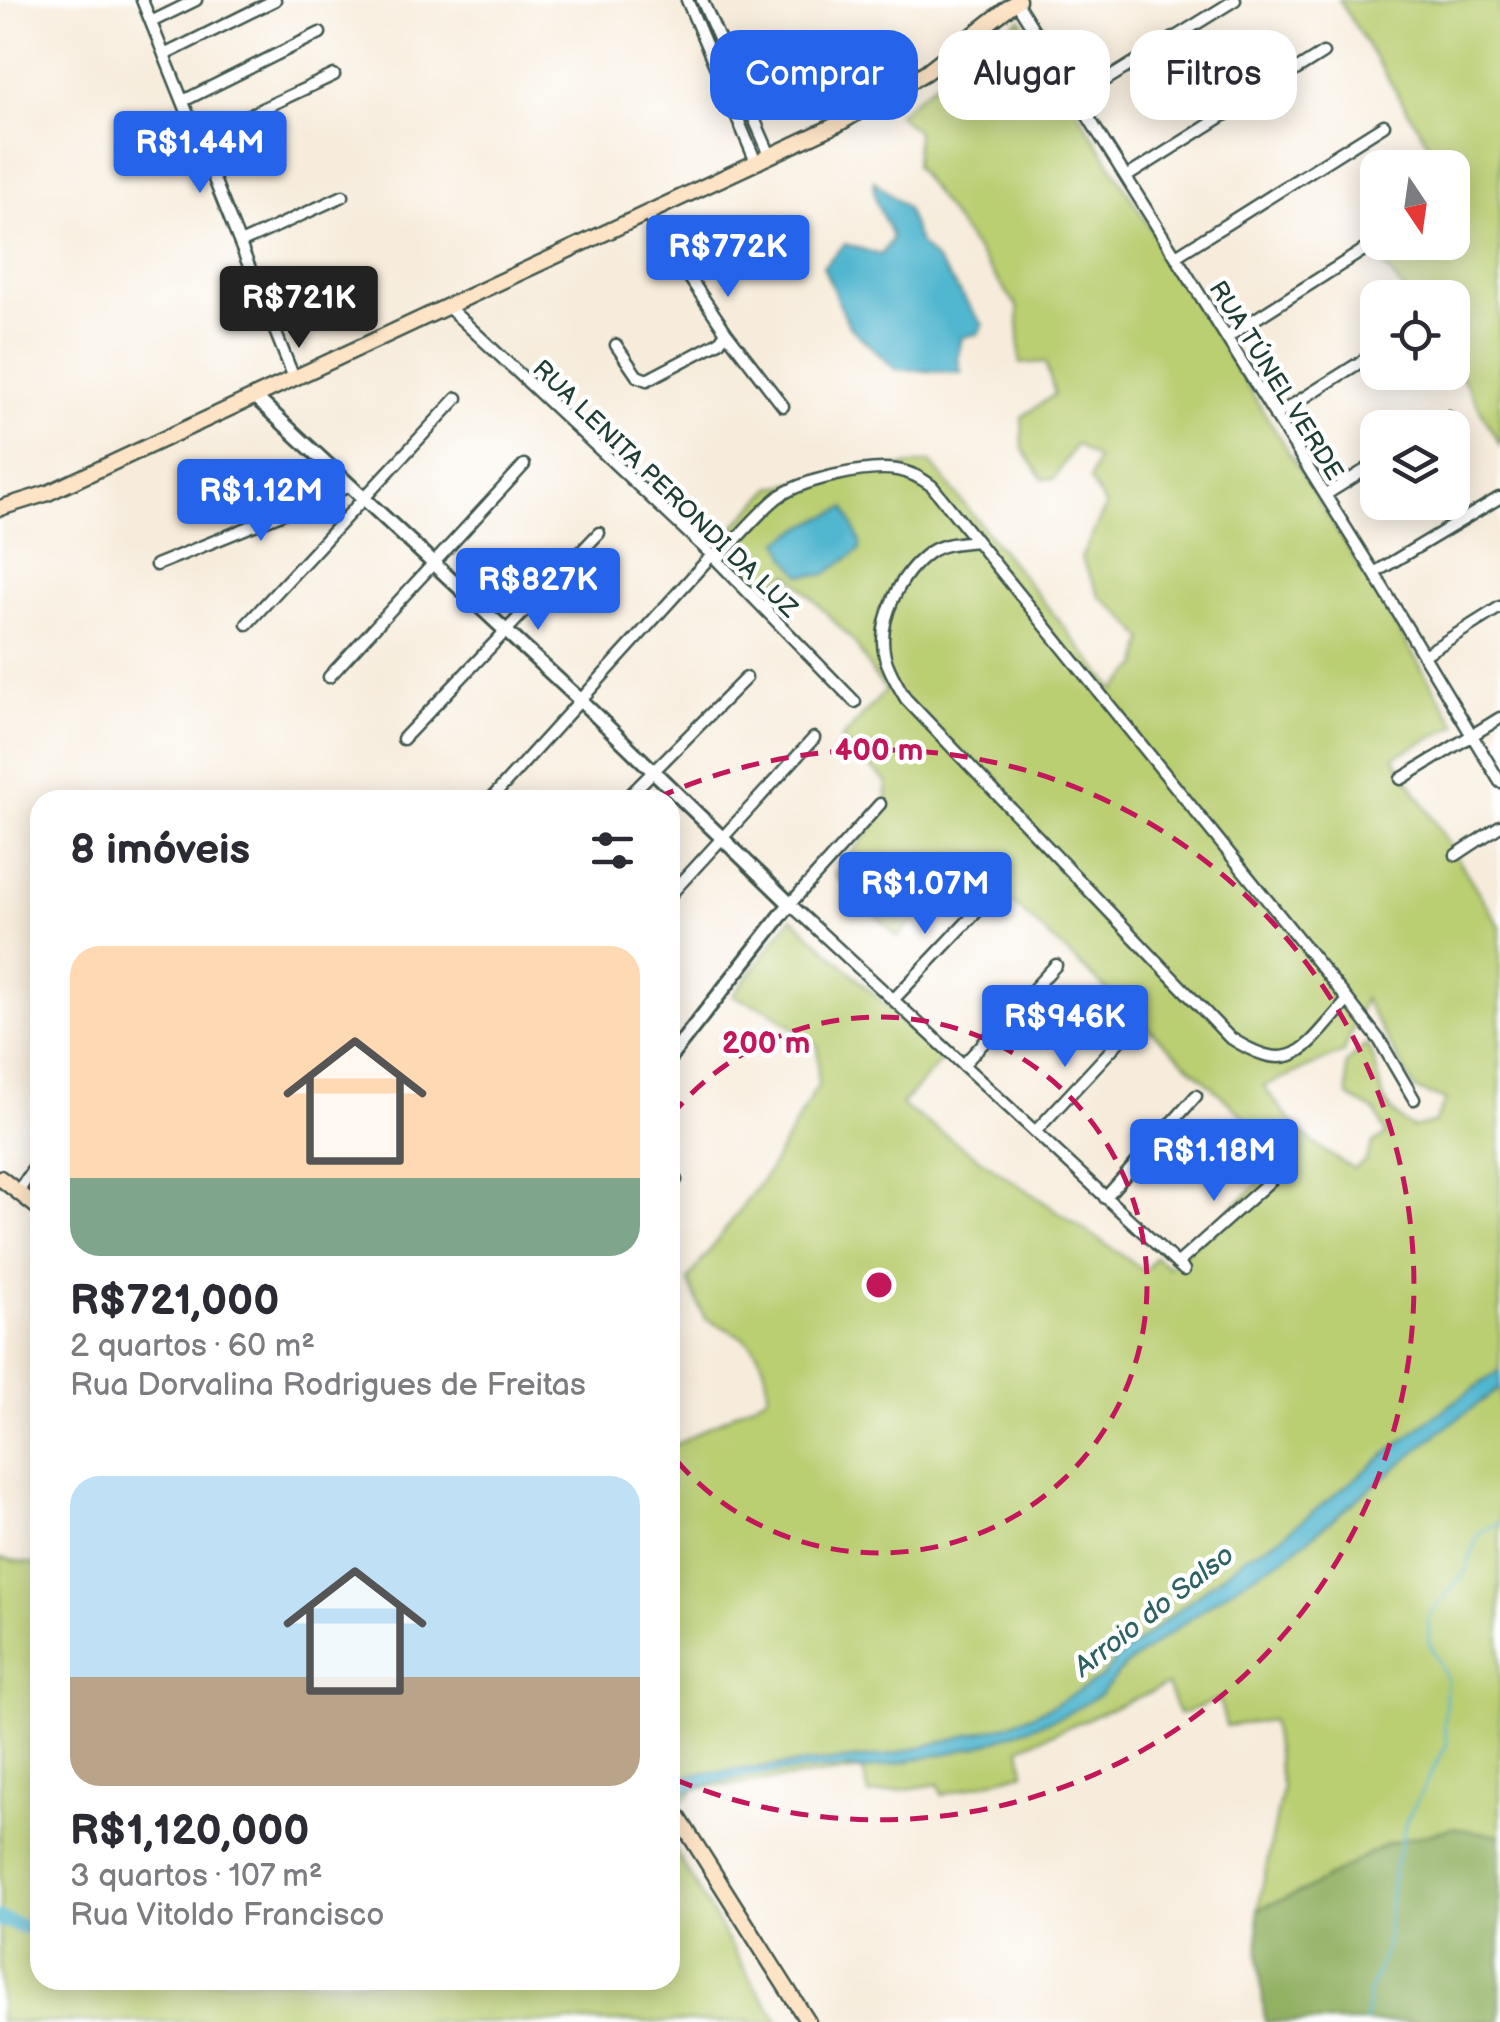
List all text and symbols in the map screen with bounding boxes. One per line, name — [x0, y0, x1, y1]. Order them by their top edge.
chip: Comprar — [710, 30, 918, 120]
chip: Alugar — [938, 30, 1110, 120]
chip: Filtros — [1130, 30, 1297, 120]
pin: R$1.44M — [108, 111, 292, 196]
text: R$1.44M — [136, 124, 264, 163]
north arrow — [1360, 150, 1470, 260]
map controls — [1360, 150, 1470, 520]
pin: R$772K — [647, 215, 809, 300]
text: R$772K — [668, 228, 788, 267]
pin: R$721K — [218, 266, 380, 351]
street label: RUA TÚNEL VERDE — [1202, 275, 1350, 486]
text: R$721K — [242, 279, 356, 318]
button: locate — [1360, 280, 1470, 390]
street label: RUA LENITA PERONDI DA LUZ — [526, 354, 805, 625]
button: layers — [1360, 410, 1470, 520]
pin: R$1.12M — [169, 459, 353, 544]
text: R$1.12M — [199, 472, 323, 511]
pin: R$827K — [457, 548, 619, 633]
text: R$827K — [478, 561, 598, 600]
text: 400 m — [835, 733, 923, 769]
icon: filters — [585, 823, 640, 878]
text: 8 imóveis — [70, 825, 250, 876]
pin: R$1.07M — [833, 852, 1017, 937]
text: R$1.07M — [861, 865, 989, 904]
pin: R$946K — [984, 985, 1146, 1070]
text: R$946K — [1004, 998, 1126, 1037]
icon: home — [265, 1011, 445, 1191]
text: 200 m — [722, 1026, 810, 1062]
pin: R$1.18M — [1122, 1119, 1306, 1204]
text: R$1.18M — [1152, 1132, 1276, 1171]
centre of rings — [861, 1267, 897, 1303]
text: R$721,000 — [70, 1276, 279, 1327]
text: 2 quartos · 60 m² — [70, 1327, 315, 1366]
text: Rua Dorvalina Rodrigues de Freitas — [70, 1366, 586, 1405]
water label: Arroio do Salso — [1066, 1538, 1241, 1685]
icon: home — [265, 1541, 445, 1721]
text: R$1,120,000 — [70, 1806, 310, 1857]
text: 3 quartos · 107 m² — [70, 1857, 323, 1896]
text: Rua Vitoldo Francisco — [70, 1896, 384, 1935]

